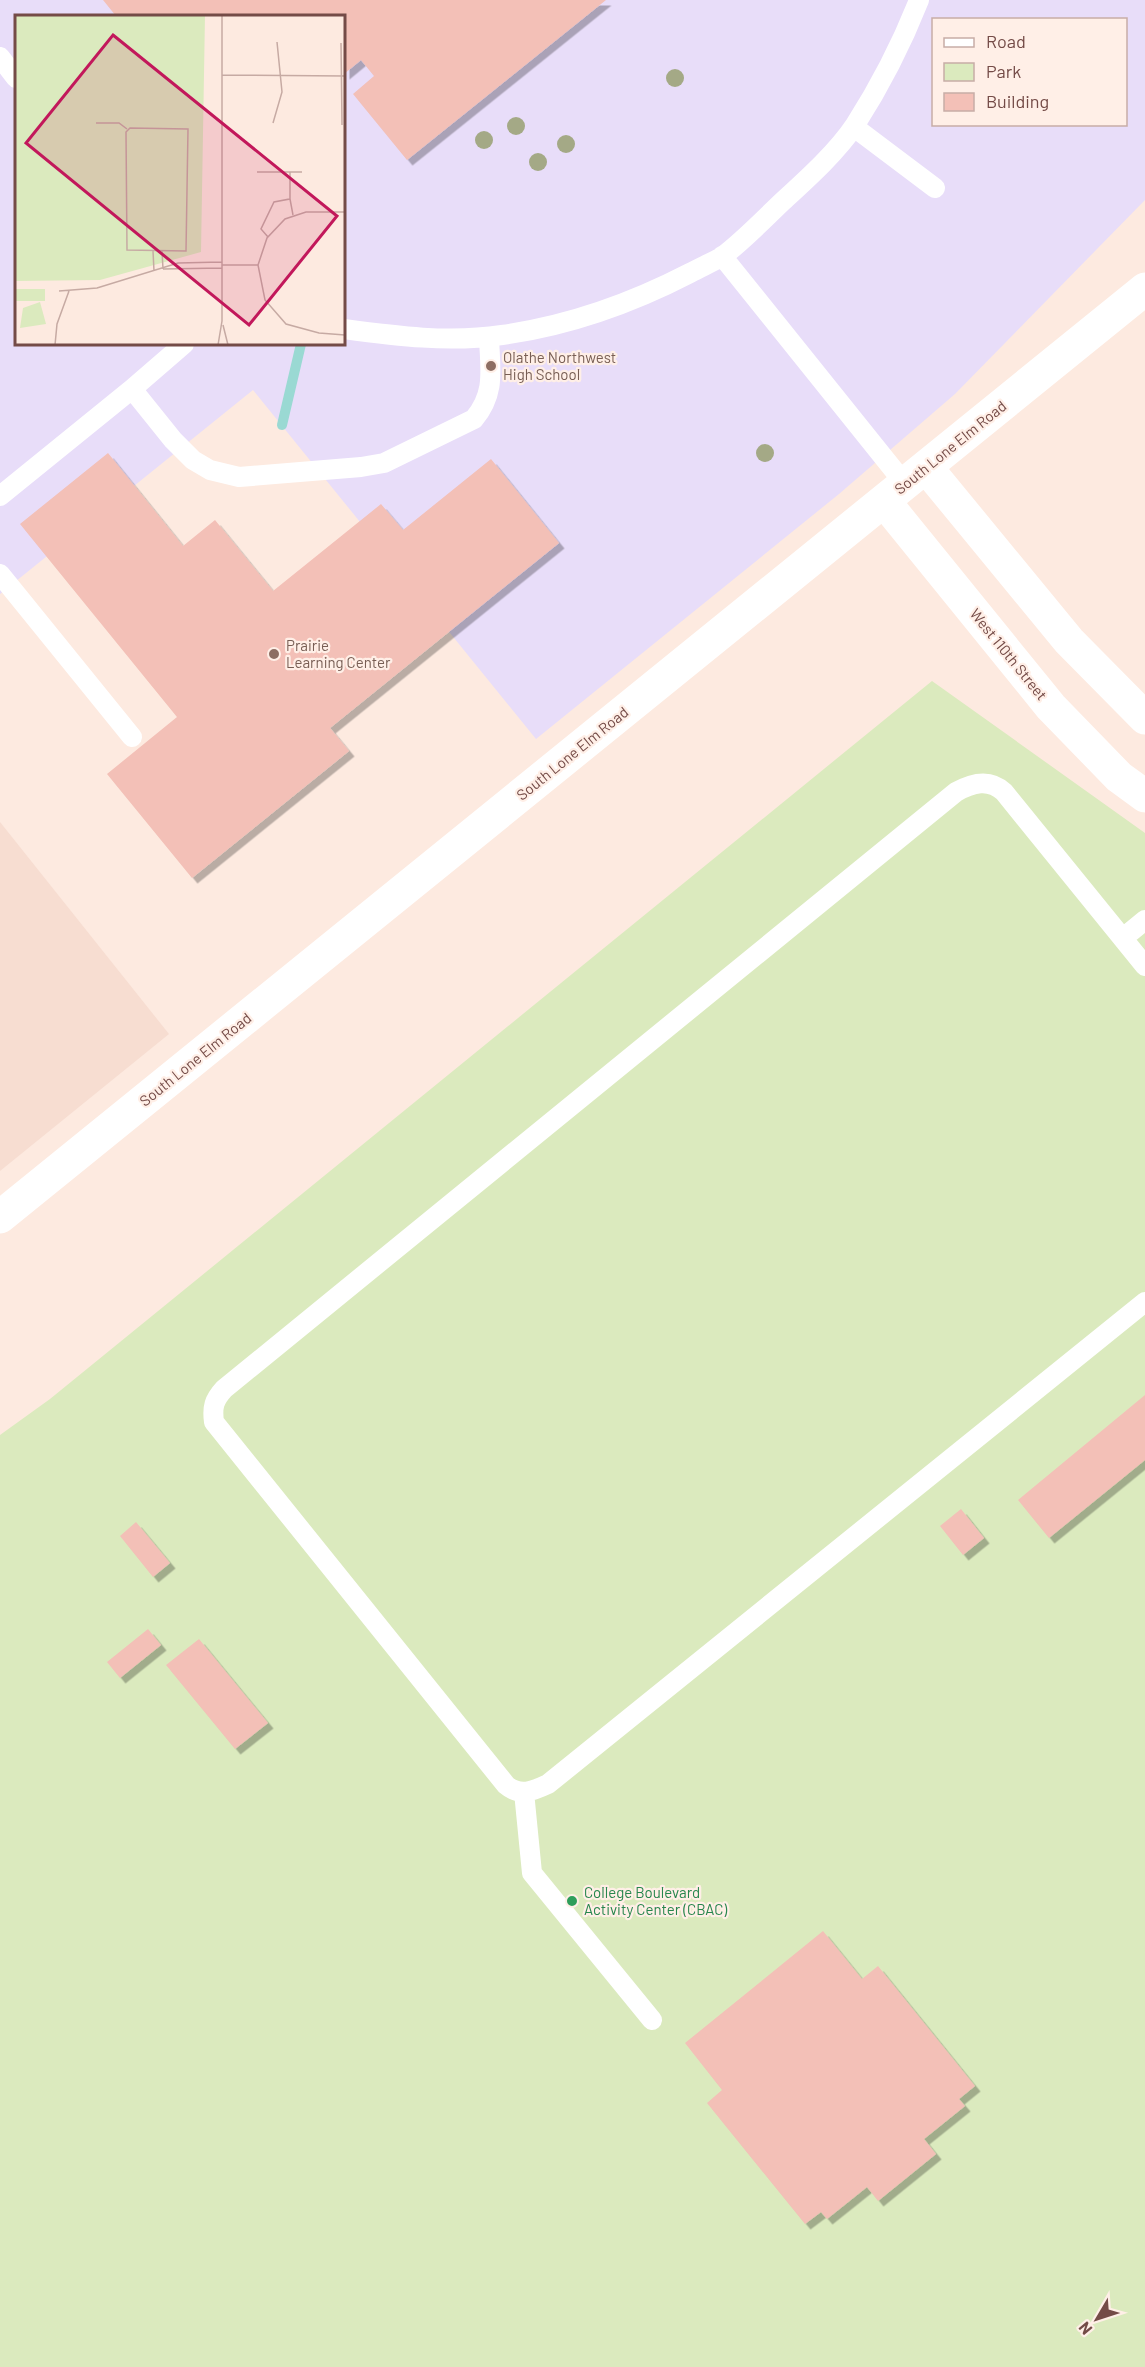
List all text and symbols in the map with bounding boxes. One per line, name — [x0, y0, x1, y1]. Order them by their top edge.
inset map — [15, 15, 345, 345]
legend — [932, 18, 1127, 126]
text: Road — [986, 30, 1026, 52]
text: Park — [986, 60, 1021, 82]
text: Building — [986, 90, 1049, 112]
place label: Olathe Northwest High School — [503, 348, 616, 383]
marker: Olathe Northwest High School — [484, 359, 498, 373]
street label: South Lone Elm Road — [891, 396, 1009, 498]
street label: West 110th Street — [967, 605, 1051, 703]
place label: Prairie Learning Center — [286, 636, 391, 671]
marker: Prairie Learning Center — [267, 647, 281, 661]
street label: South Lone Elm Road — [513, 702, 631, 804]
street label: South Lone Elm Road — [136, 1008, 254, 1110]
place label: College Boulevard Activity Center (CBAC) — [584, 1883, 727, 1918]
marker: College Boulevard Activity Center (CBAC) — [565, 1894, 579, 1908]
north arrow — [1067, 2289, 1127, 2349]
text: N — [1074, 2319, 1096, 2339]

